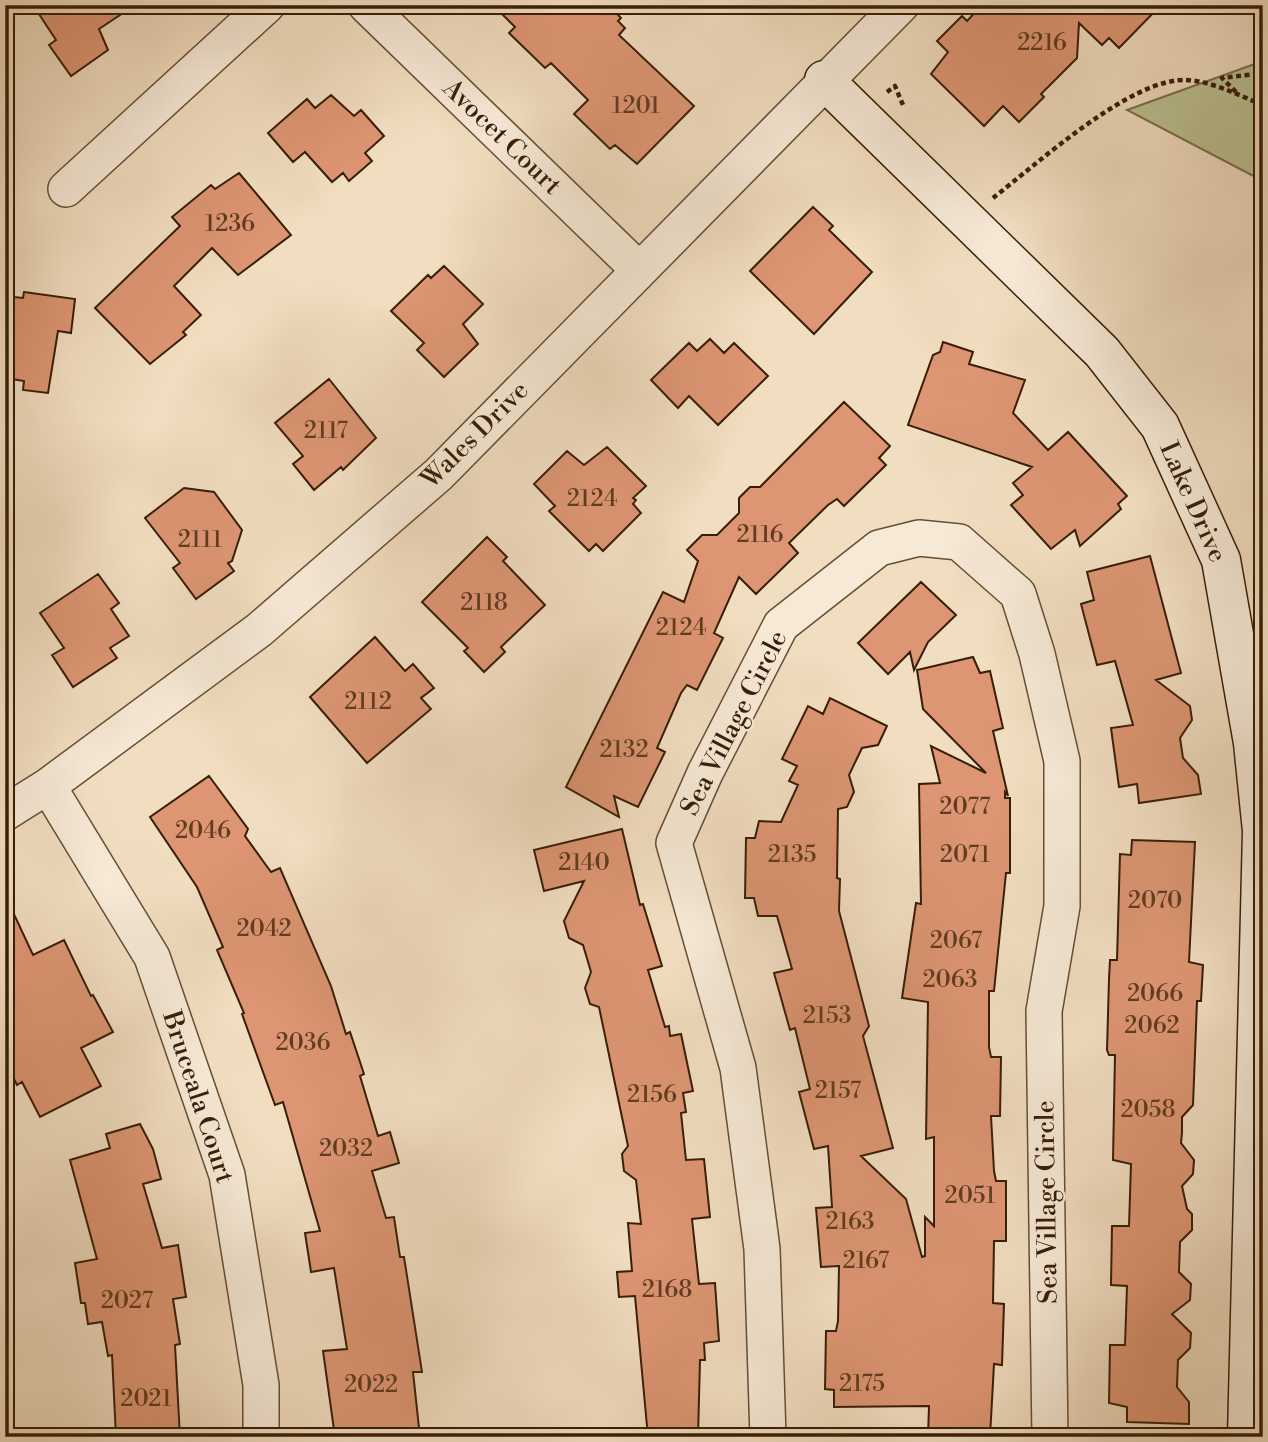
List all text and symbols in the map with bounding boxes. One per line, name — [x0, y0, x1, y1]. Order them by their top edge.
house number: 2216 — [1017, 29, 1067, 57]
street label: Avocet Court — [435, 72, 568, 202]
house number: 1201 — [612, 92, 660, 120]
house number: 1236 — [205, 210, 255, 238]
street label: Wales Drive — [414, 375, 535, 496]
house number: 2117 — [304, 417, 349, 445]
street label: Lake Drive — [1152, 437, 1234, 567]
house number: 2124 — [567, 485, 617, 513]
house number: 2116 — [736, 521, 784, 549]
house number: 2111 — [178, 526, 222, 554]
house number: 2118 — [460, 589, 508, 617]
house number: 2124 — [656, 614, 706, 642]
street label: Sea Village Circle — [674, 625, 794, 821]
house number: 2112 — [344, 688, 392, 716]
house number: 2132 — [599, 736, 649, 764]
house number: 2077 — [939, 793, 991, 821]
house number: 2046 — [175, 817, 231, 845]
house number: 2135 — [768, 841, 816, 869]
house number: 2071 — [940, 841, 990, 869]
house number: 2140 — [558, 849, 610, 877]
house number: 2070 — [1128, 887, 1182, 915]
house number: 2042 — [236, 915, 292, 943]
house number: 2067 — [930, 927, 983, 955]
house number: 2063 — [923, 966, 978, 994]
house number: 2066 — [1127, 980, 1183, 1008]
house number: 2153 — [803, 1002, 851, 1030]
street label: Bruceala Court — [155, 1006, 241, 1187]
house number: 2062 — [1124, 1012, 1180, 1040]
house number: 2036 — [276, 1029, 331, 1057]
house number: 2157 — [815, 1077, 862, 1105]
house number: 2156 — [627, 1081, 677, 1109]
house number: 2058 — [1120, 1096, 1176, 1124]
street label: Sea Village Circle — [1029, 1100, 1065, 1304]
house number: 2032 — [319, 1135, 373, 1163]
house number: 2051 — [945, 1182, 996, 1210]
house number: 2163 — [825, 1208, 875, 1236]
house number: 2167 — [843, 1247, 890, 1275]
house number: 2168 — [642, 1276, 692, 1304]
house number: 2027 — [101, 1287, 154, 1315]
house number: 2175 — [839, 1370, 885, 1398]
house number: 2022 — [344, 1371, 398, 1399]
house number: 2021 — [120, 1385, 172, 1413]

